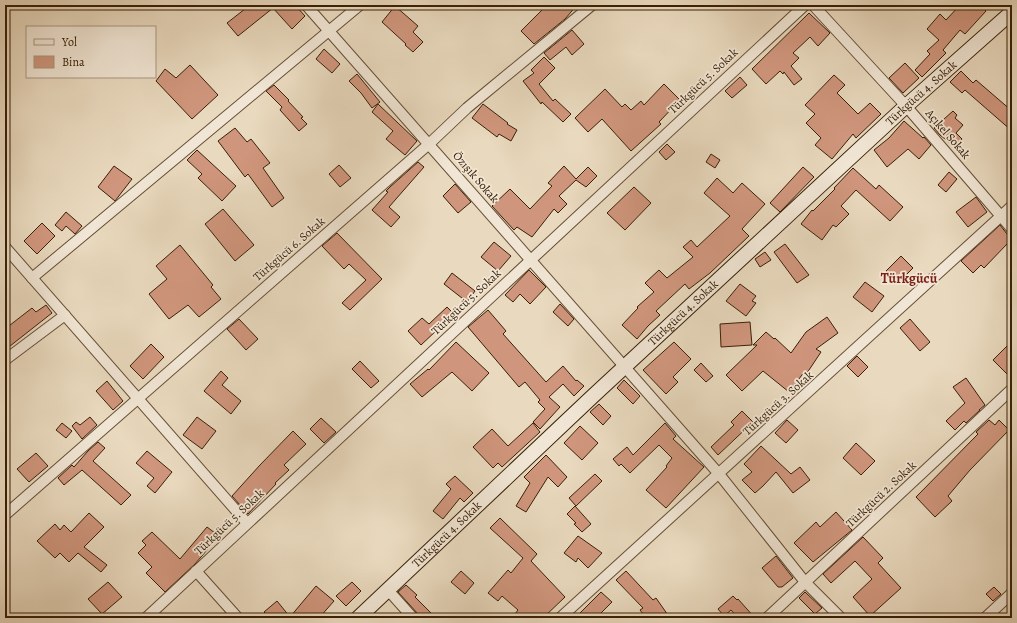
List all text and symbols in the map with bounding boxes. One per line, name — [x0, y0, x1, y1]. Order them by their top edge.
legend — [26, 26, 156, 78]
text: Yol — [61, 34, 77, 50]
street label: Türkgücü 5. Sokak — [665, 45, 741, 117]
text: Bina — [62, 54, 85, 70]
street label: Türkgücü 4. Sokak — [882, 57, 960, 129]
street label: Açıkel Sokak — [921, 105, 974, 162]
street label: Özışık Sokak — [449, 148, 503, 206]
street label: Türkgücü 6. Sokak — [250, 213, 328, 285]
street label: Türkgücü 5. Sokak — [428, 266, 504, 338]
district label: Türkgücü — [881, 269, 938, 288]
street label: Türkgücü 4. Sokak — [645, 276, 722, 349]
street label: Türkgücü 3. Sokak — [739, 367, 817, 439]
street label: Türkgücü 2. Sokak — [843, 457, 920, 531]
street label: Türkgücü 5. Sokak — [191, 486, 267, 558]
street label: Türkgücü 4. Sokak — [408, 497, 485, 571]

